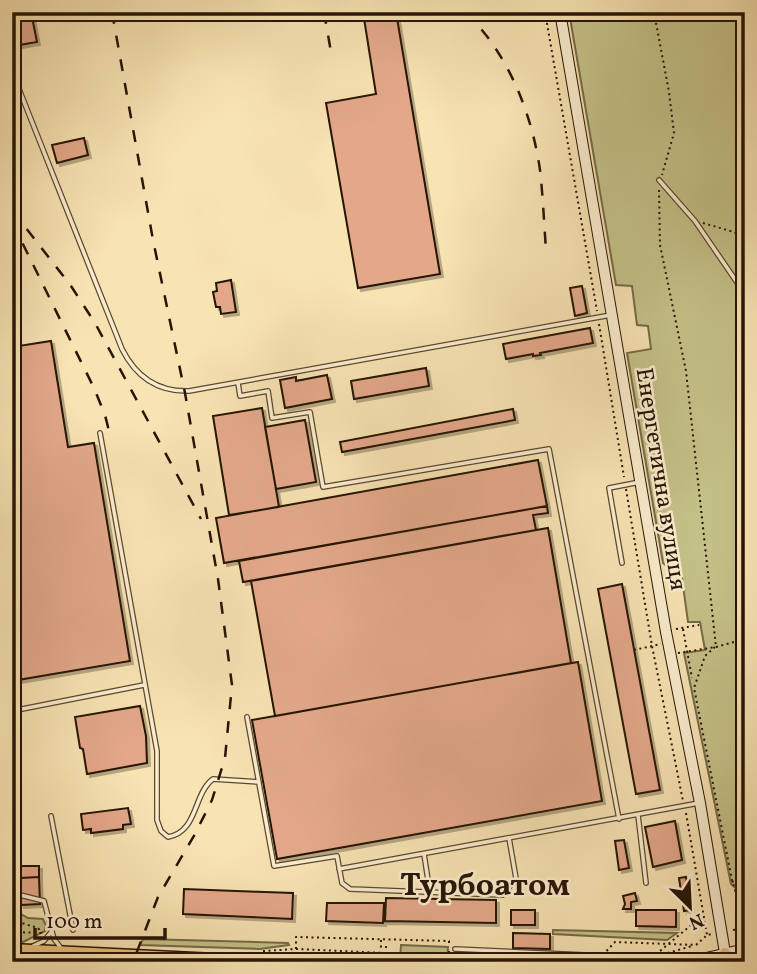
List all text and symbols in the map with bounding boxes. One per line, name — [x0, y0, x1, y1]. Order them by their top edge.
street label: Енергетична вулиця — [626, 365, 694, 593]
district label: Турбоатом — [400, 865, 570, 909]
north arrow — [656, 872, 726, 942]
scale bar — [35, 897, 164, 941]
text: N — [684, 906, 708, 935]
text: 100 m — [46, 908, 103, 937]

